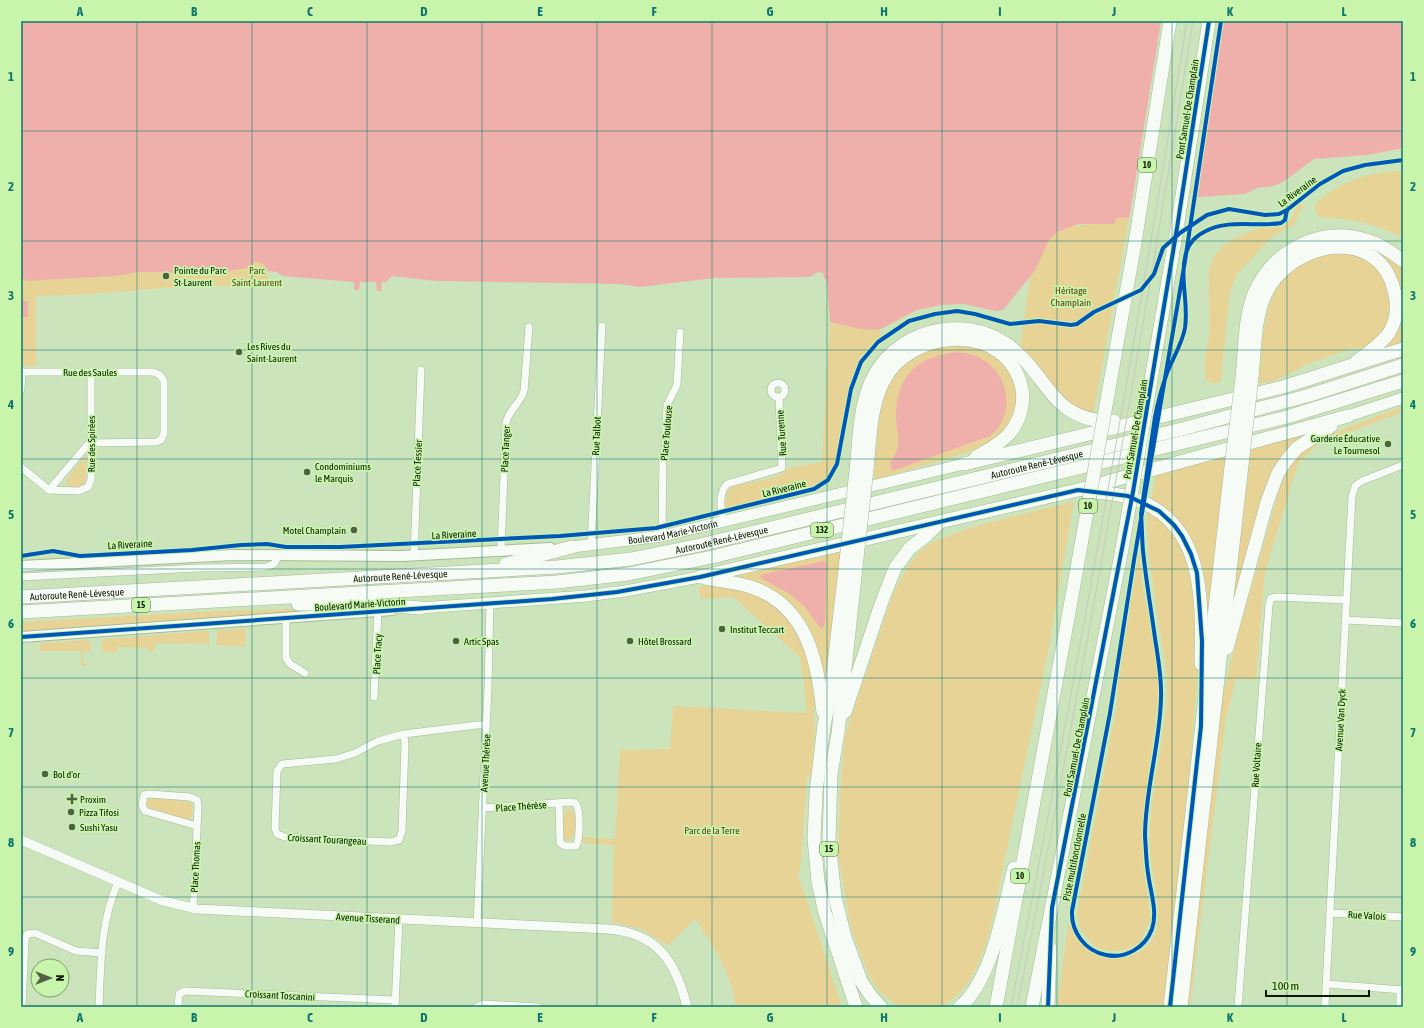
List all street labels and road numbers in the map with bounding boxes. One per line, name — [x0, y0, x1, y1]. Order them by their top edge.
street label: Pont Samuel-De Champlain — [1174, 58, 1201, 160]
road number: 10 — [1138, 158, 1156, 172]
street label: La Riveraine — [1276, 174, 1319, 209]
street label: Rue des Saules — [63, 367, 118, 378]
street label: Pont Samuel-De Champlain — [1121, 378, 1150, 480]
street label: Place Toulouse — [659, 405, 674, 461]
street label: Rue Turenne — [774, 409, 789, 456]
street label: Rue des Spirées — [86, 415, 97, 472]
street label: Rue Talbot — [590, 416, 603, 456]
street label: Place Tanger — [499, 424, 512, 473]
street label: Place Tessier — [411, 438, 424, 487]
street label: Autoroute René-Lévesque — [990, 448, 1084, 481]
street label: La Riveraine — [761, 478, 808, 499]
road number: 10 — [1079, 499, 1097, 513]
street label: Boulevard Marie-Victorin — [627, 518, 719, 546]
road number: 132 — [811, 523, 833, 537]
street label: Autoroute René-Lévesque — [675, 524, 769, 556]
street label: La Riveraine — [431, 528, 477, 541]
street label: La Riveraine — [107, 538, 153, 551]
street label: Autoroute René-Lévesque — [353, 568, 448, 584]
street label: Autoroute René-Lévesque — [29, 586, 125, 603]
street label: Boulevard Marie-Victorin — [314, 596, 406, 613]
road number: 15 — [132, 598, 150, 612]
street label: Place Tracy — [371, 633, 384, 675]
street label: Avenue Van Dyck — [1333, 688, 1348, 751]
street label: Pont Samuel-De Champlain — [1061, 696, 1092, 798]
street label: Avenue Thérèse — [478, 733, 493, 792]
street label: Rue Voltaire — [1249, 742, 1264, 788]
street label: Place Thérèse — [495, 799, 547, 814]
street label: Piste multifonctionnelle — [1061, 812, 1088, 902]
street label: Croissant Tourangeau — [287, 832, 367, 847]
street label: Place Thomas — [189, 841, 202, 893]
road number: 15 — [820, 842, 838, 856]
road number: 10 — [1011, 869, 1029, 883]
street label: Rue Valois — [1348, 909, 1387, 922]
street label: Avenue Tisserand — [336, 911, 401, 926]
street label: Croissant Toscanini — [245, 988, 315, 1003]

